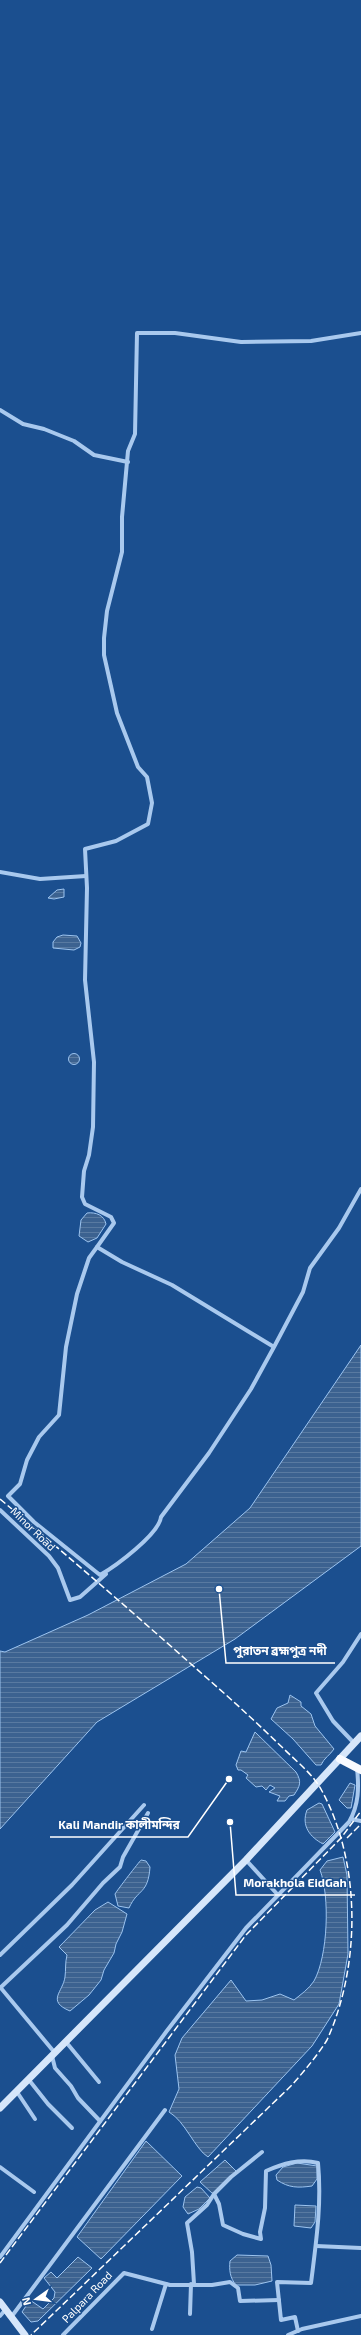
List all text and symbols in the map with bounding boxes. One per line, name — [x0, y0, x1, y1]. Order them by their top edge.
street label: Minor Road — [8, 1504, 58, 1553]
callout: পুরাতন ব্রহ্মপুত্র নদী — [226, 1639, 335, 1663]
text: পুরাতন ব্রহ্মপুত্র নদী — [233, 1643, 327, 1659]
callout: Kali Mandir কালীমন্দির — [50, 1813, 188, 1837]
text: Kali Mandir কালীমন্দির — [58, 1817, 181, 1831]
callout: Morakhola EidGah — [236, 1871, 355, 1895]
text: Morakhola EidGah — [243, 1875, 347, 1889]
street label: Palpara Road — [59, 2268, 114, 2325]
north arrow — [16, 2279, 56, 2319]
text: N — [19, 2296, 33, 2307]

